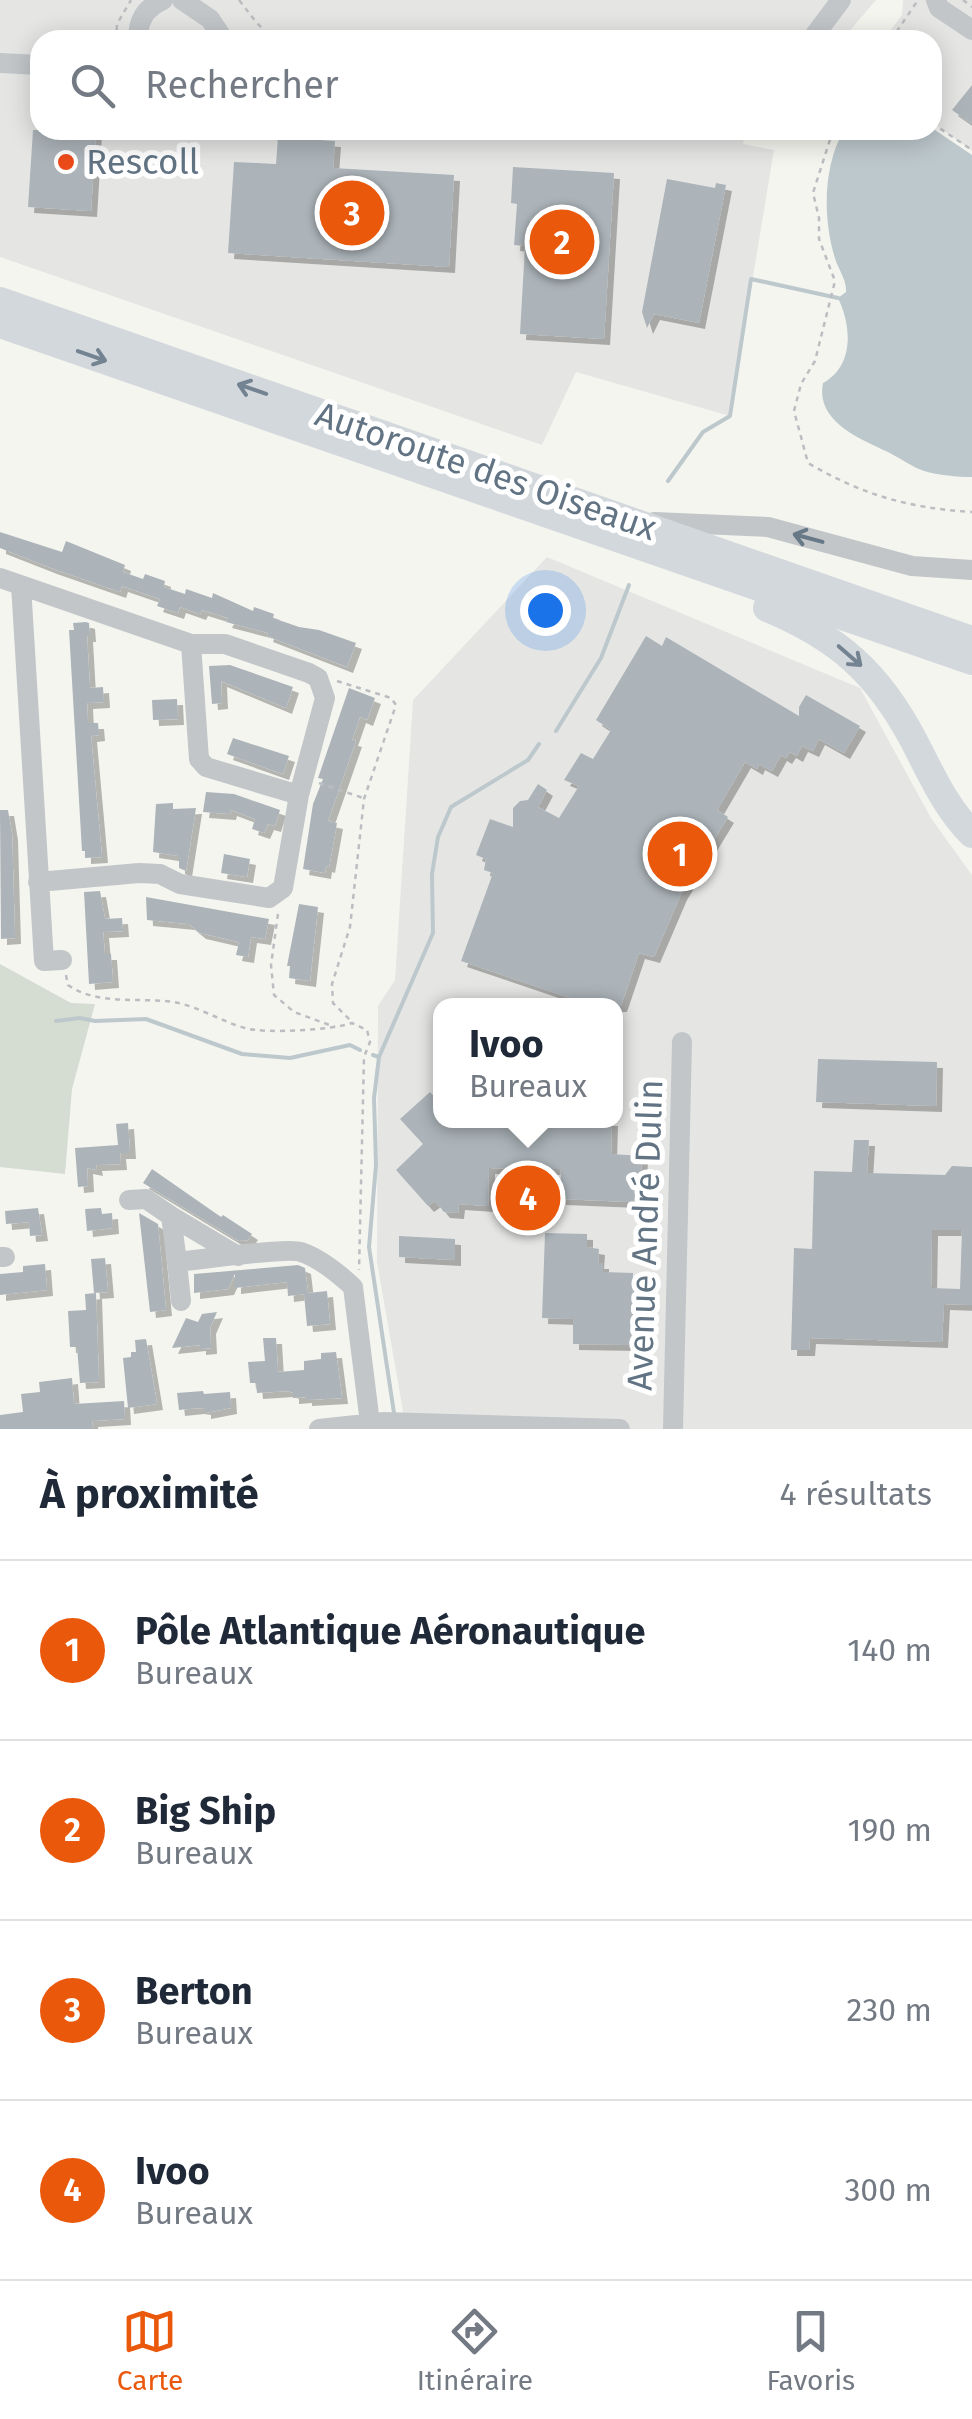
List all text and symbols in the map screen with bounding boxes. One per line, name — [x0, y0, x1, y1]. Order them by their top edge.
search box — [30, 30, 942, 140]
icon: search — [65, 58, 120, 113]
text: Rechercher — [145, 62, 339, 108]
place label: Rescoll — [86, 141, 199, 183]
marker: Rescoll — [55, 151, 77, 173]
pin: 3 — [320, 176, 384, 250]
pin: 2 — [530, 204, 594, 280]
one-way arrow — [76, 348, 107, 366]
one-way arrow — [238, 379, 269, 397]
street label: Autoroute des Oiseaux — [310, 393, 662, 549]
one-way arrow — [793, 528, 824, 547]
your location — [520, 585, 571, 636]
one-way arrow — [837, 644, 862, 667]
pin: 1 — [648, 816, 712, 892]
popup — [433, 998, 623, 1128]
text: Ivoo — [469, 1021, 544, 1067]
text: Bureaux — [469, 1067, 587, 1105]
street label: Avenue André Dulin — [619, 1079, 671, 1391]
pin: 4 — [496, 1160, 560, 1236]
text: À proximité — [40, 1469, 259, 1519]
text: 4 résultats — [779, 1475, 932, 1513]
text: Pôle Atlantique Aéronautique — [135, 1608, 645, 1654]
text: 1 — [65, 1631, 80, 1669]
text: 140 m — [847, 1631, 932, 1669]
text: Bureaux — [135, 1654, 253, 1692]
text: Big Ship — [135, 1788, 276, 1834]
text: 2 — [64, 1811, 81, 1849]
text: 190 m — [848, 1811, 932, 1849]
text: Bureaux — [135, 1834, 253, 1872]
text: Berton — [135, 1968, 253, 2014]
text: 3 — [64, 1991, 81, 2029]
text: 230 m — [847, 1991, 932, 2029]
text: Bureaux — [135, 2014, 253, 2052]
text: Ivoo — [135, 2148, 210, 2194]
text: 4 — [63, 2171, 82, 2209]
text: 300 m — [844, 2171, 932, 2209]
text: Bureaux — [135, 2194, 253, 2232]
tab: Carte — [117, 2304, 183, 2397]
tab: Itinéraire — [417, 2304, 533, 2397]
tab: Favoris — [767, 2304, 855, 2397]

